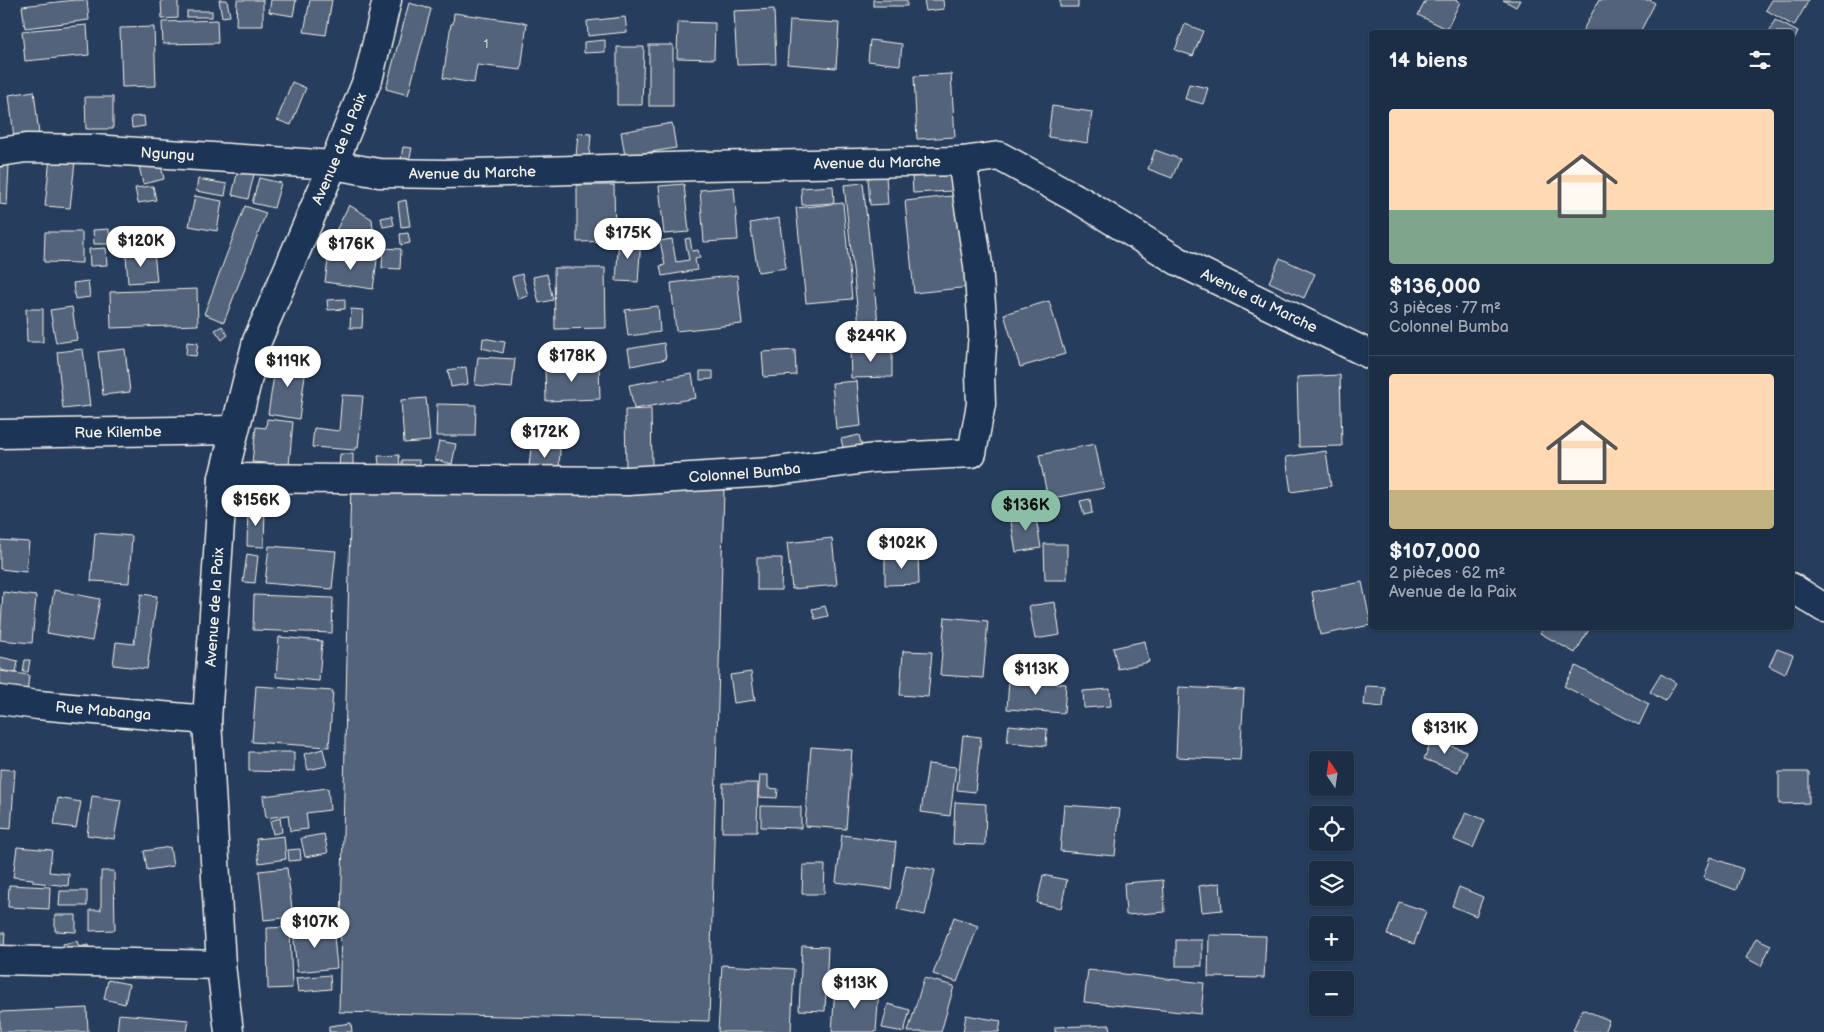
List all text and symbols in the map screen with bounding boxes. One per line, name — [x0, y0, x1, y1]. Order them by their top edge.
house number: 1 — [484, 37, 488, 52]
icon: filters — [1746, 46, 1774, 74]
text: 14 biens — [1389, 48, 1468, 73]
street label: Avenue de la Paix — [308, 90, 371, 207]
icon: home — [1537, 141, 1627, 231]
street label: Ngungu — [140, 143, 195, 165]
street label: Avenue du Marche — [814, 152, 941, 173]
street label: Avenue du Marche — [409, 162, 536, 184]
pin: $175K — [593, 218, 663, 260]
text: $175K — [605, 224, 651, 243]
pin: $120K — [106, 226, 176, 268]
pin: $176K — [316, 228, 386, 271]
text: $120K — [117, 232, 165, 251]
text: $176K — [328, 235, 374, 254]
street label: Avenue du Marche — [1198, 264, 1321, 337]
text: $136,000 — [1389, 274, 1481, 299]
text: 3 pièces · 77 m² — [1389, 299, 1501, 318]
text: Colonnel Bumba — [1389, 318, 1509, 337]
pin: $249K — [836, 320, 906, 363]
text: $249K — [846, 327, 896, 346]
pin: $178K — [537, 340, 607, 383]
pin: $119K — [253, 346, 323, 388]
text: $178K — [549, 347, 595, 366]
text: $119K — [266, 352, 310, 371]
icon: home — [1537, 407, 1627, 497]
pin: $172K — [510, 416, 580, 459]
street label: Rue Kilembe — [74, 422, 162, 442]
text: $172K — [522, 423, 568, 442]
street label: Colonnel Bumba — [688, 458, 802, 487]
pin: $156K — [221, 484, 291, 527]
pin: $136K — [991, 490, 1061, 532]
text: $156K — [232, 491, 280, 510]
text: $136K — [1002, 496, 1050, 515]
pin: $102K — [867, 528, 937, 570]
text: $102K — [878, 534, 926, 553]
text: $107,000 — [1389, 539, 1480, 564]
street label: Avenue de la Paix — [201, 547, 228, 667]
text: 2 pièces · 62 m² — [1389, 564, 1505, 583]
text: Avenue de la Paix — [1389, 583, 1517, 602]
pin: $113K — [1001, 654, 1071, 696]
text: $113K — [1014, 660, 1058, 679]
street label: Rue Mabanga — [55, 697, 152, 725]
pin: $131K — [1410, 712, 1480, 755]
text: $131K — [1423, 719, 1467, 738]
north arrow — [1309, 751, 1354, 796]
map controls — [1309, 751, 1354, 1016]
button: locate — [1309, 806, 1354, 851]
button: layers — [1309, 861, 1354, 906]
pin: $107K — [280, 906, 350, 949]
text: $107K — [292, 913, 338, 932]
button: + — [1309, 916, 1354, 961]
pin: $113K — [820, 968, 890, 1010]
button: − — [1309, 971, 1354, 1016]
text: $113K — [833, 974, 877, 993]

